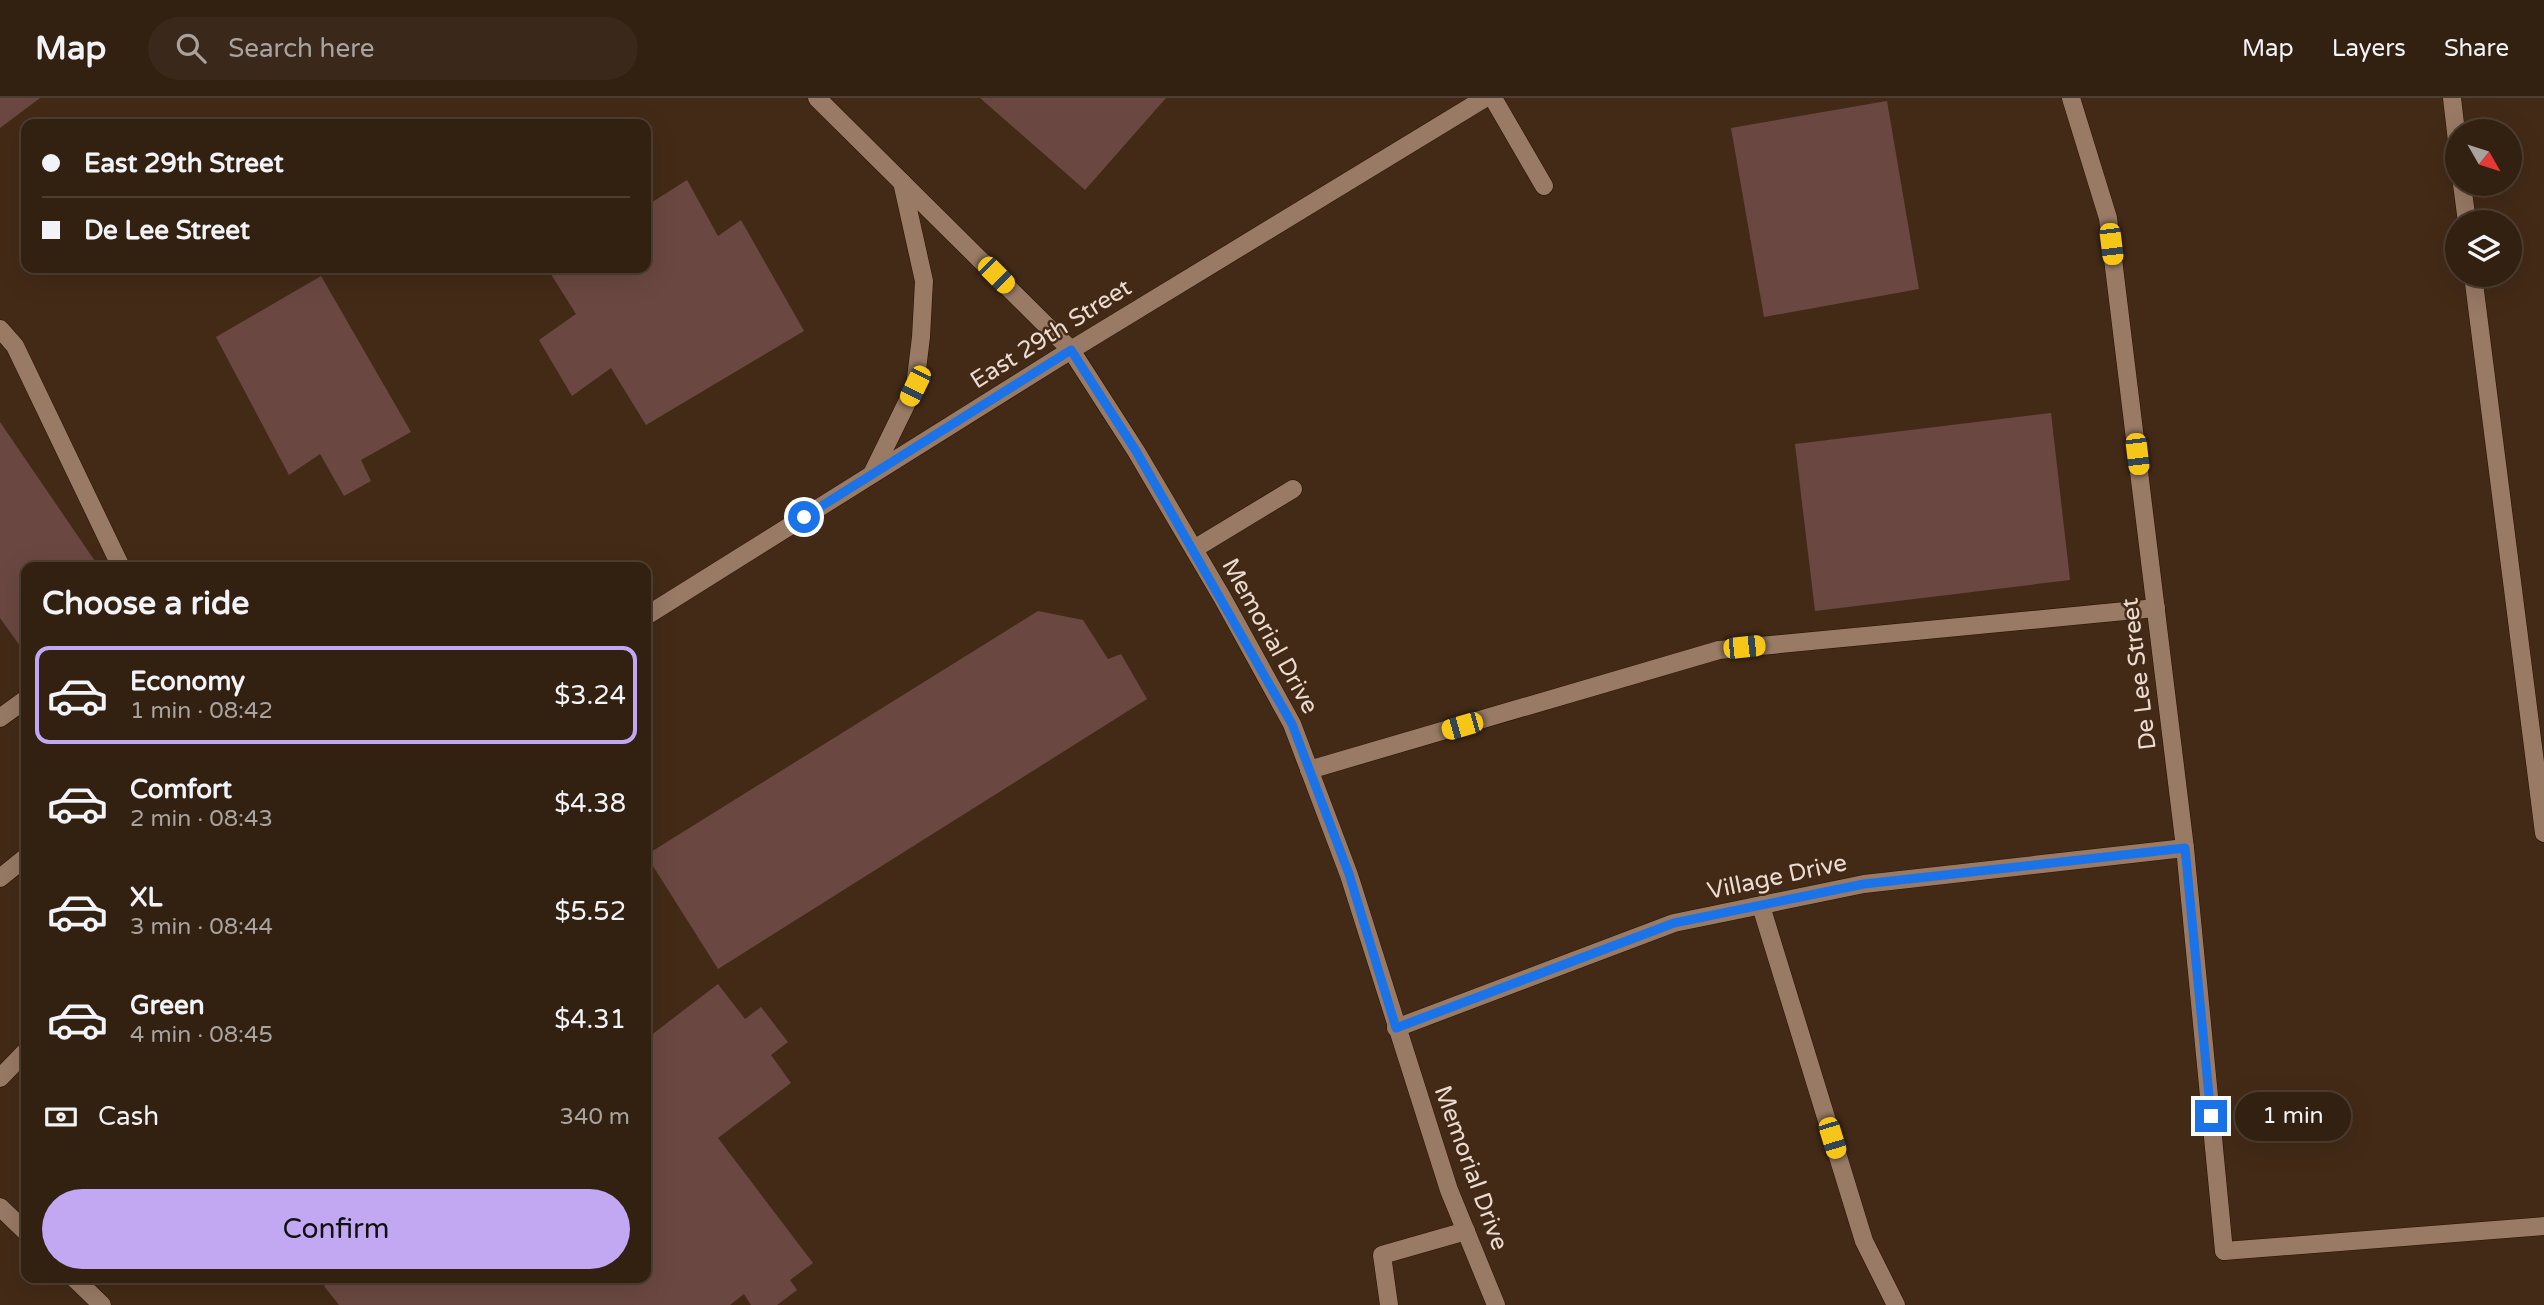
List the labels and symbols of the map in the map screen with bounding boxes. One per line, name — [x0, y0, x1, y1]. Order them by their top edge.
north arrow — [2445, 119, 2522, 196]
car — [2099, 222, 2124, 266]
car — [974, 253, 1019, 297]
street label: East 29th Street — [965, 273, 1137, 395]
car — [897, 363, 934, 409]
car — [2125, 432, 2150, 476]
route start — [788, 501, 820, 533]
street label: Memorial Drive — [1215, 553, 1325, 719]
street label: De Lee Street — [2115, 596, 2163, 752]
car — [1723, 634, 1766, 660]
car — [1439, 710, 1486, 742]
street label: Village Drive — [1705, 848, 1849, 906]
street label: Memorial Drive — [1428, 1082, 1514, 1254]
callout: 1 min — [2236, 1091, 2351, 1140]
route end — [2195, 1100, 2227, 1132]
car — [1816, 1115, 1849, 1161]

